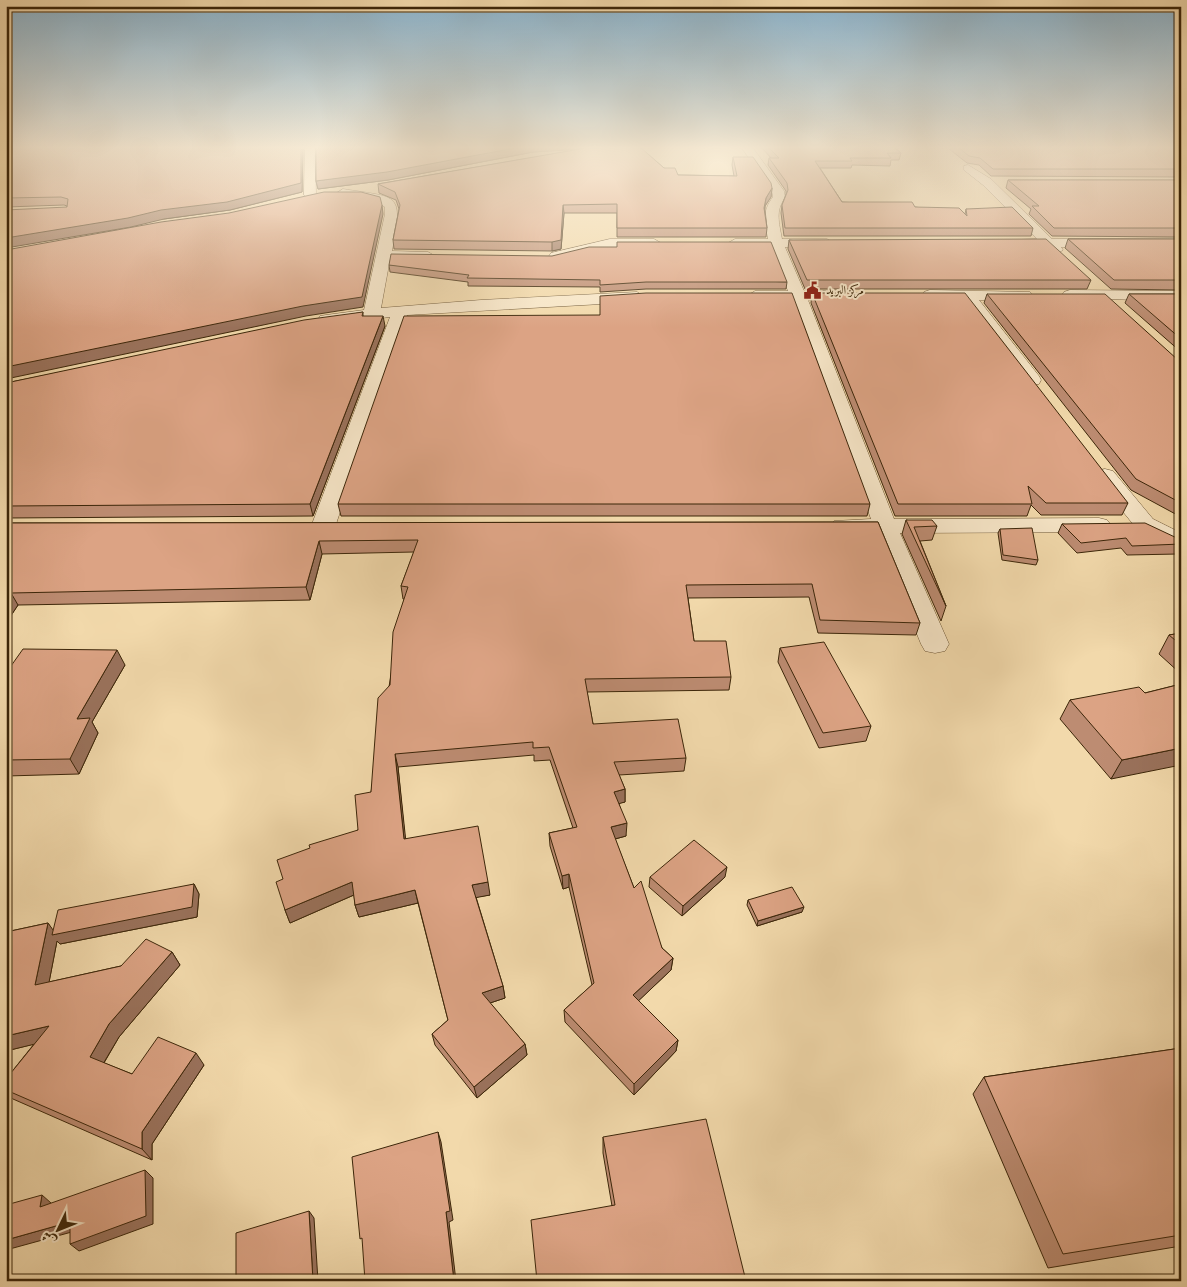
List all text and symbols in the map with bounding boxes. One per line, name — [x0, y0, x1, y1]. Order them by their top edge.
public building icon: مركز البريد — [802, 280, 822, 300]
place label: مركز البريد — [826, 283, 864, 299]
north arrow — [32, 1204, 82, 1254]
text: ش — [38, 1228, 60, 1249]

